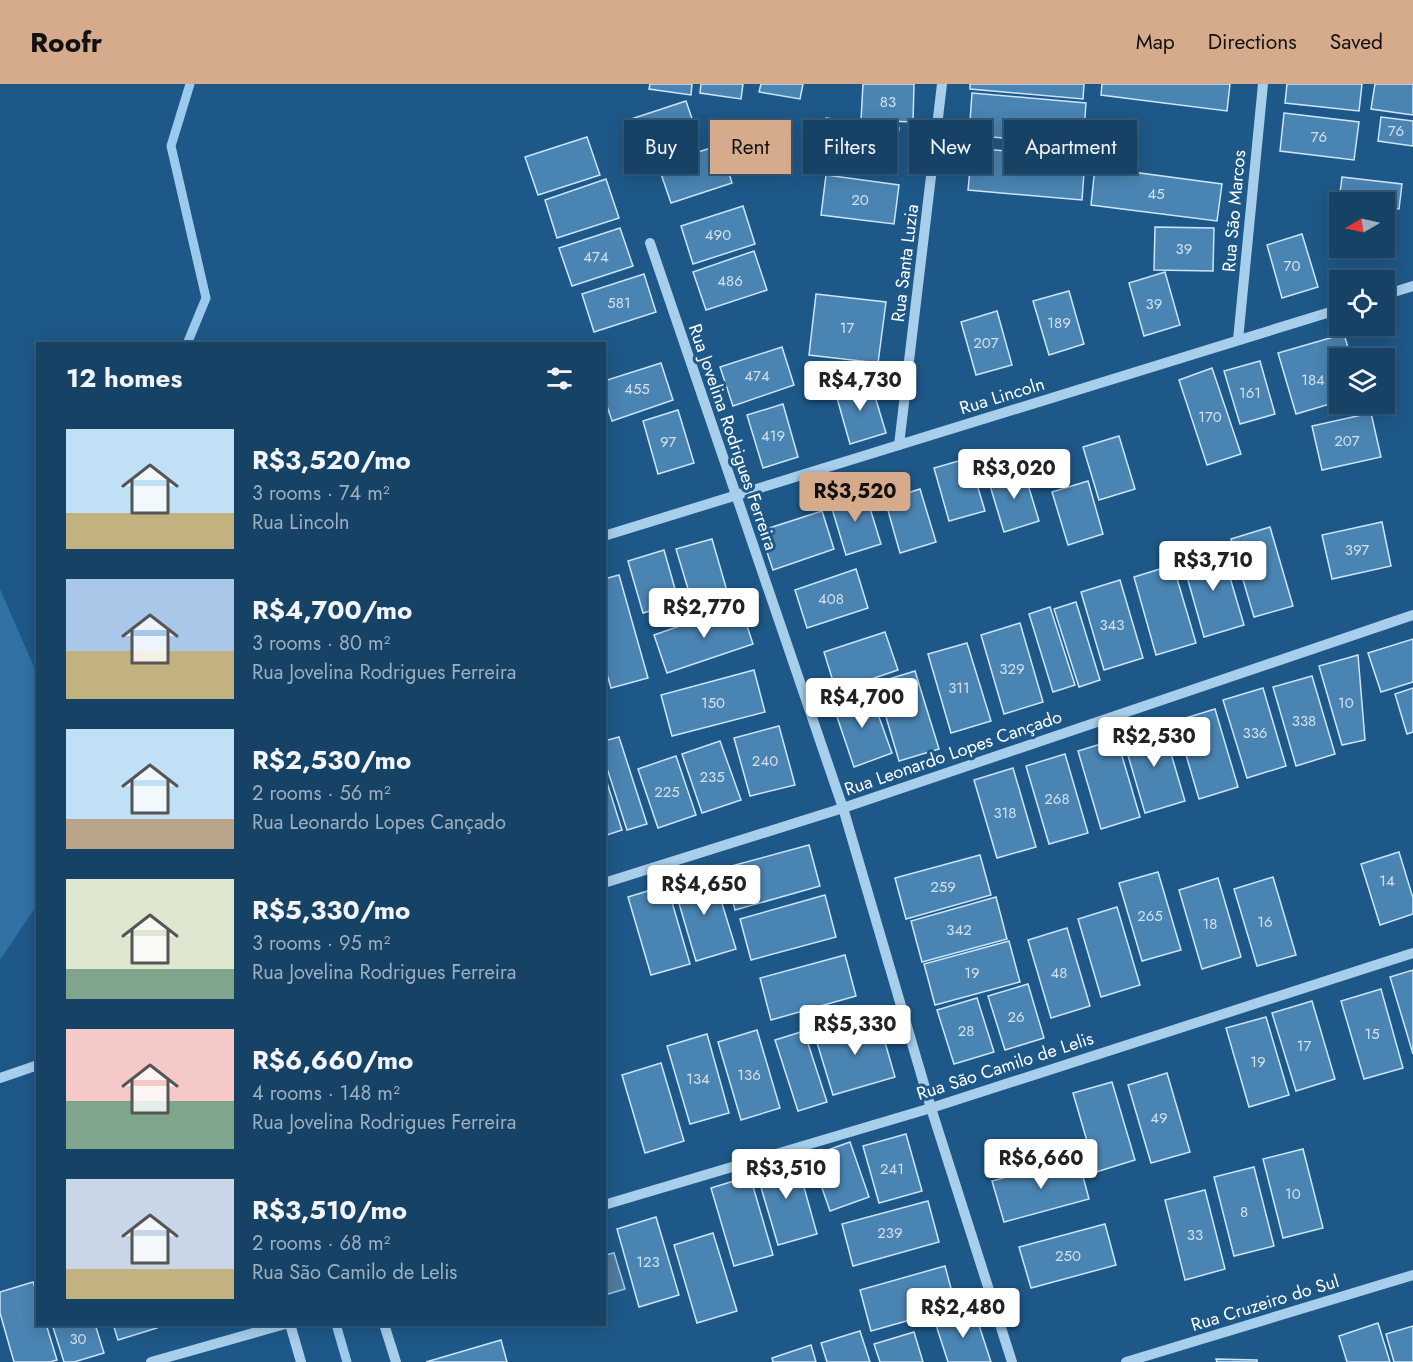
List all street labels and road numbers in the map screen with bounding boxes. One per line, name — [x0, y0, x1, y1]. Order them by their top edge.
street label: Rua São Marcos — [1216, 149, 1252, 273]
street label: Rua Santa Luzia — [885, 202, 925, 324]
street label: Rua Jovelina Rodrigues Ferreira — [682, 320, 784, 554]
street label: Rua Lincoln — [956, 371, 1048, 421]
street label: Rua Leonardo Lopes Cançado — [841, 703, 1065, 802]
street label: Rua São Camilo de Lelis — [913, 1025, 1097, 1107]
street label: Rua Cruzeiro do Sul — [1188, 1268, 1342, 1338]

